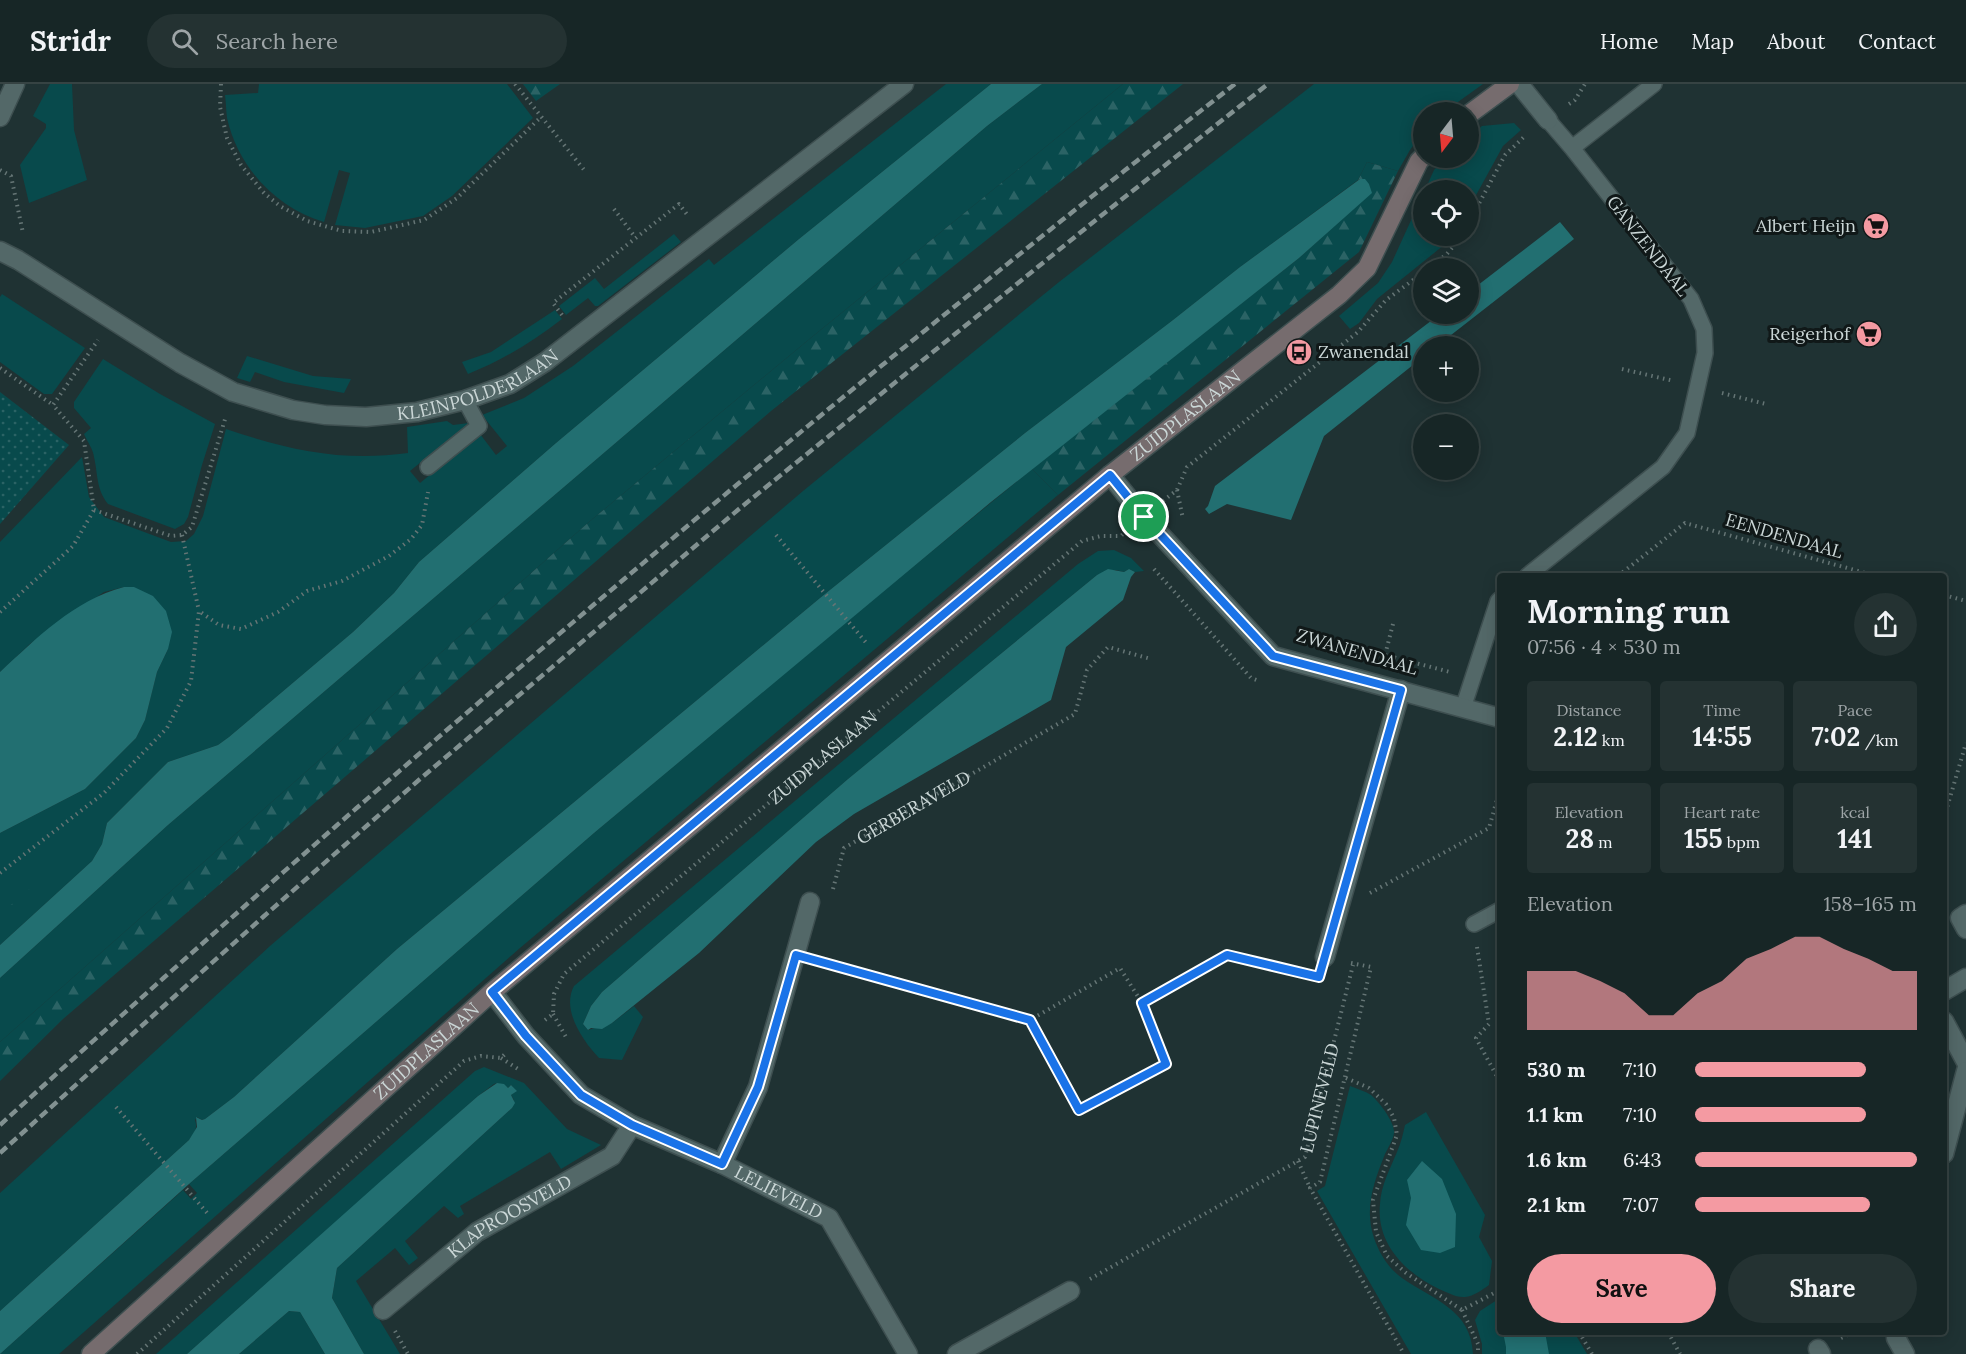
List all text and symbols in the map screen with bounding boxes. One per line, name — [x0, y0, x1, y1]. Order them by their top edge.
search box — [147, 14, 567, 68]
text: Stridr — [30, 23, 111, 59]
icon: search — [168, 25, 201, 58]
text: Search here — [216, 27, 338, 55]
text: Home — [1600, 28, 1658, 55]
text: Map — [1691, 28, 1734, 55]
text: About — [1767, 28, 1825, 55]
text: Contact — [1858, 28, 1936, 55]
north arrow — [1413, 102, 1479, 168]
map controls — [1413, 102, 1479, 480]
button: locate — [1413, 180, 1479, 246]
street label: GANZENDAAL — [1602, 191, 1695, 301]
supermarket icon: Albert Heijn — [1861, 211, 1891, 241]
place label: Albert Heijn — [1755, 214, 1856, 237]
button: layers — [1413, 258, 1479, 324]
supermarket icon: Reigerhof — [1854, 319, 1884, 349]
place label: Reigerhof — [1769, 322, 1852, 345]
button: + — [1413, 336, 1479, 402]
bus stop icon: Zwanendal — [1284, 337, 1314, 367]
place label: Zwanendal — [1318, 340, 1409, 363]
street label: KLEINPOLDERLAAN — [396, 344, 563, 425]
street label: ZUIDPLASLAAN — [1125, 365, 1245, 466]
button: − — [1413, 414, 1479, 480]
pin — [1118, 491, 1169, 542]
icon: arrive — [1127, 500, 1160, 533]
street label: EENDENDAAL — [1723, 508, 1846, 563]
text: Morning run — [1527, 590, 1730, 632]
button: share — [1854, 593, 1917, 656]
street label: ZWANENDAAL — [1294, 623, 1421, 680]
text: 07:56 · 4 × 530 m — [1527, 634, 1681, 659]
text: Distance — [1556, 700, 1622, 720]
text: Time — [1703, 700, 1741, 720]
text: Pace — [1838, 700, 1872, 720]
street label: ZUIDPLASLAAN — [764, 705, 882, 809]
text: 2.12 — [1553, 720, 1598, 753]
text: 14:55 — [1692, 720, 1752, 753]
text: 7:02 — [1811, 720, 1860, 753]
text: km — [1598, 730, 1625, 750]
text: /km — [1860, 730, 1899, 750]
street label: GERBERAVELD — [852, 765, 975, 849]
text: Elevation — [1555, 802, 1623, 822]
text: Heart rate — [1684, 802, 1760, 822]
text: kcal — [1840, 802, 1870, 822]
text: 28 — [1565, 822, 1594, 855]
text: 155 — [1684, 822, 1723, 855]
text: 141 — [1837, 822, 1873, 855]
text: m — [1594, 832, 1613, 852]
text: bpm — [1723, 832, 1760, 852]
text: Elevation — [1527, 891, 1613, 916]
text: 158–165 m — [1823, 891, 1917, 916]
street label: ZUIDPLASLAAN — [368, 997, 484, 1104]
street label: LUPINEVELD — [1294, 1041, 1344, 1155]
text: 530 m — [1527, 1057, 1585, 1082]
text: 7:10 — [1623, 1057, 1657, 1082]
text: 1.1 km — [1527, 1102, 1583, 1127]
text: 7:10 — [1623, 1102, 1657, 1127]
text: 1.6 km — [1527, 1147, 1587, 1172]
text: 6:43 — [1623, 1147, 1662, 1172]
street label: LELIEVELD — [731, 1160, 827, 1224]
street label: KLAPROOSVELD — [442, 1169, 576, 1263]
text: 2.1 km — [1527, 1192, 1586, 1217]
text: 7:07 — [1623, 1192, 1658, 1217]
button: Save — [1527, 1254, 1716, 1323]
button: Share — [1728, 1254, 1917, 1323]

